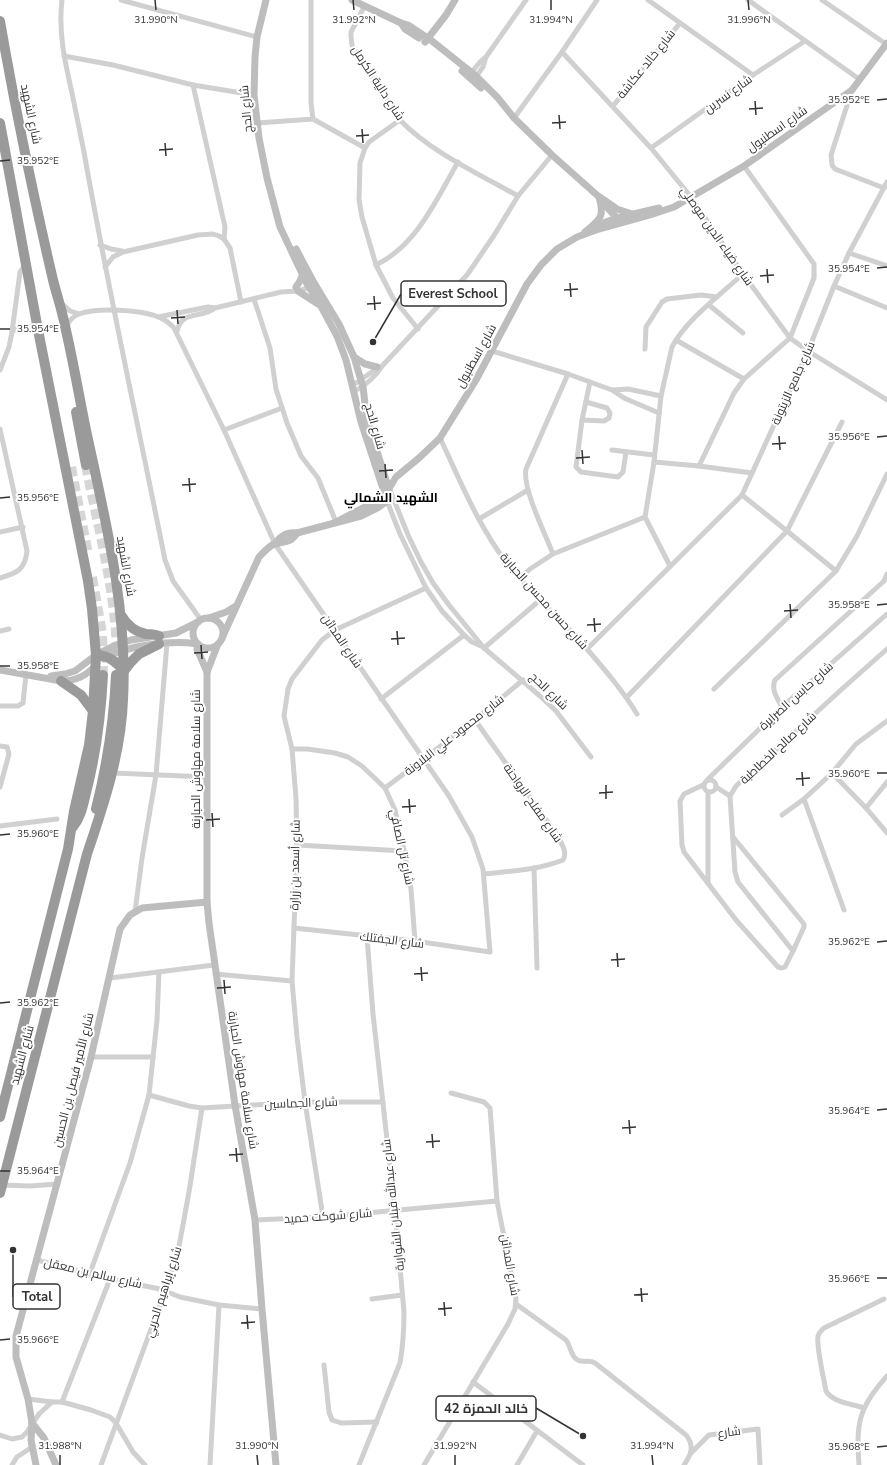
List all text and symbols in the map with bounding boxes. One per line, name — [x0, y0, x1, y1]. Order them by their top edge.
text: 31.990°N — [134, 13, 178, 27]
text: 31.992°N — [332, 13, 376, 27]
text: 31.994°N — [529, 13, 573, 27]
text: 31.996°N — [727, 13, 771, 27]
street label: شارع خالد عكاشة — [613, 26, 679, 102]
street label: شارع دالية الكرمل — [348, 42, 408, 124]
street label: شارع نسرين — [701, 71, 755, 117]
street label: شارع الشهيد — [17, 82, 45, 146]
street label: شارع الحج — [236, 85, 256, 133]
text: 35.952°E — [828, 93, 870, 107]
street label: شارع اسطنبول — [744, 102, 811, 156]
text: 35.952°E — [17, 154, 59, 168]
street label: شارع ضياء الدين موصلي — [675, 183, 757, 290]
text: 35.954°E — [828, 262, 870, 276]
callout: Everest School — [401, 281, 506, 306]
text: Everest School — [408, 285, 499, 303]
street label: شارع اسطنبول — [452, 321, 500, 391]
text: 35.954°E — [17, 322, 59, 336]
street label: شارع جامع الزيتونة — [767, 339, 819, 427]
street label: شارع الحج — [361, 401, 389, 451]
text: 35.956°E — [828, 430, 870, 444]
district label: الشهيد الشمالي — [344, 489, 438, 509]
text: 35.956°E — [17, 491, 59, 505]
street label: شارع الشهيد — [113, 535, 139, 598]
street label: شارع حسن محسن الحبارنة — [496, 549, 592, 653]
text: 35.958°E — [828, 598, 870, 612]
street label: شارع المدائن — [318, 611, 366, 671]
street label: شارع حابس الصرايرة — [755, 658, 837, 734]
text: 35.958°E — [17, 659, 59, 673]
street label: شارع الحج — [526, 669, 572, 713]
street label: شارع سلامة مهاوش الحبارنة — [188, 689, 204, 829]
street label: شارع محمود علي البلاونة — [401, 691, 509, 781]
street label: شارع صالح الخطاطبة — [736, 708, 820, 788]
street label: شارع مفلح الرواحنة — [500, 760, 566, 846]
text: 35.960°E — [828, 767, 870, 781]
street label: شارع تل الصافي — [384, 808, 418, 887]
street label: شارع أسعد بن زرارة — [286, 819, 304, 911]
text: 35.960°E — [17, 827, 59, 841]
street label: شارع الجفتلك — [359, 928, 425, 952]
text: 35.962°E — [828, 935, 870, 949]
text: 35.962°E — [17, 996, 59, 1010]
street label: شارع سلامة مهاوش الحبارنة — [224, 1010, 262, 1150]
street label: شارع الأمير فيصل بن الحسين — [48, 1011, 98, 1149]
street label: شارع الشهيد — [6, 1023, 38, 1087]
street label: شارع الجماسين — [264, 1094, 338, 1112]
text: 35.964°E — [828, 1104, 870, 1118]
street label: شارع عبدالله قبلان الشواربة — [378, 1138, 408, 1272]
text: 35.964°E — [17, 1164, 59, 1178]
street label: شارع شوكت حميد — [283, 1205, 373, 1227]
street label: شارع المدائن — [497, 1233, 523, 1297]
street label: شارع إبراهيم الحربي — [141, 1244, 187, 1340]
street label: شارع سالم بن معقل — [42, 1254, 144, 1292]
text: 35.966°E — [828, 1272, 870, 1286]
callout: Total — [13, 1284, 60, 1309]
text: Total — [22, 1288, 53, 1306]
text: 35.966°E — [17, 1333, 59, 1347]
callout: خالد الحمزة 42 — [436, 1396, 536, 1421]
text: خالد الحمزة 42 — [444, 1400, 528, 1418]
street label: شارع — [716, 1423, 742, 1441]
text: 31.988°N — [38, 1439, 82, 1453]
text: 31.990°N — [235, 1439, 279, 1453]
text: 31.992°N — [433, 1439, 477, 1453]
text: 31.994°N — [630, 1439, 674, 1453]
text: 35.968°E — [828, 1440, 870, 1454]

